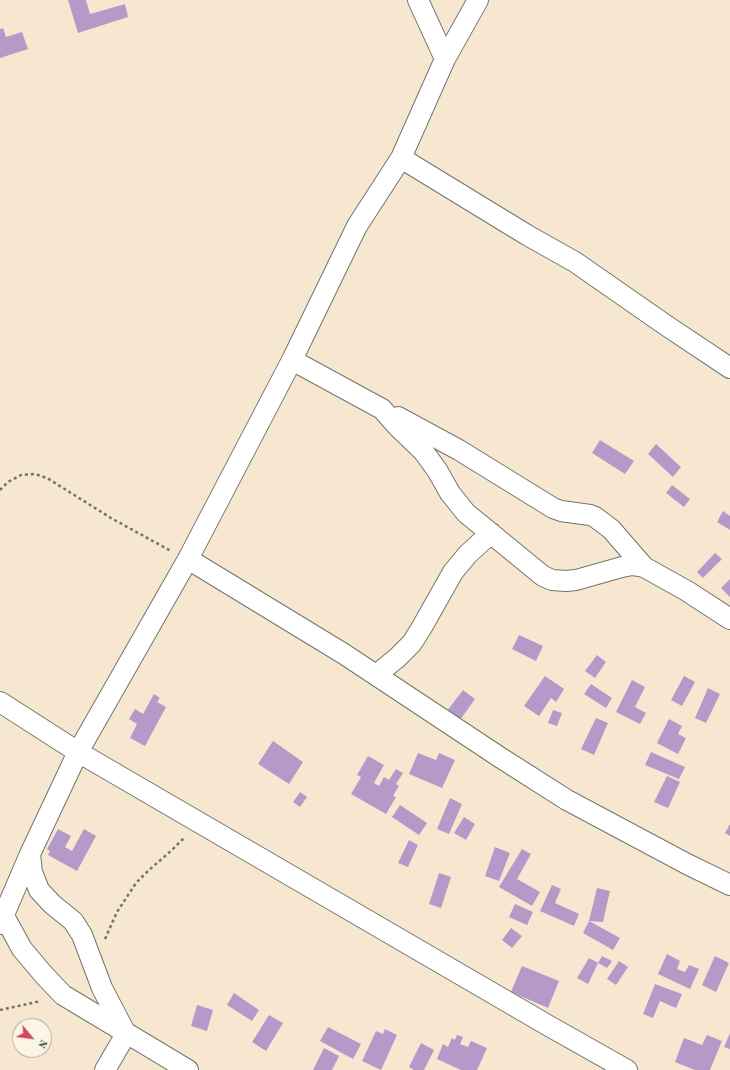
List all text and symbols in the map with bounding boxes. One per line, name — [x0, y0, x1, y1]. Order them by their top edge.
north arrow — [12, 1018, 52, 1058]
text: N — [35, 1037, 49, 1050]

